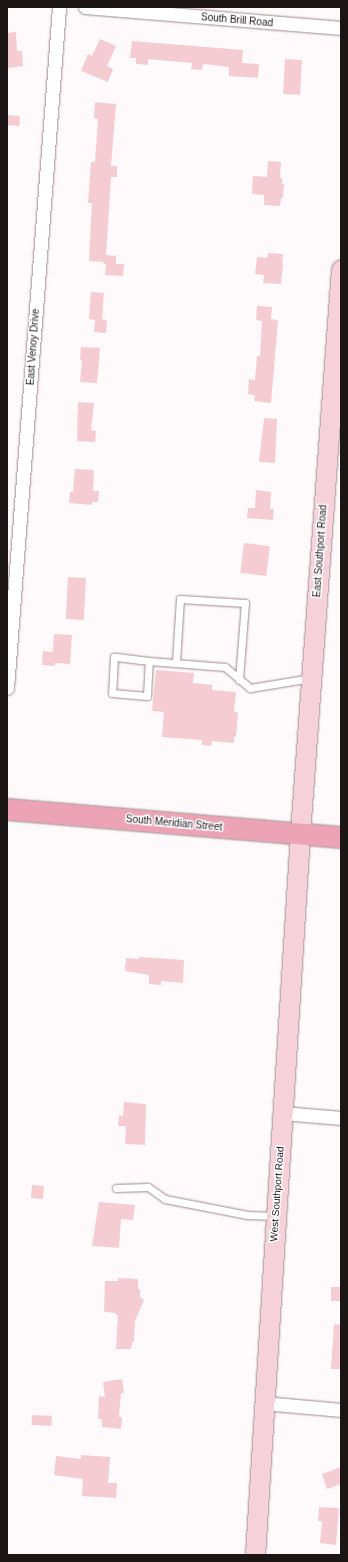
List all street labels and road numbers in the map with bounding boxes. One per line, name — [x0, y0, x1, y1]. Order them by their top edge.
street label: South Brill Road — [200, 11, 274, 29]
street label: East Venoy Drive — [24, 308, 42, 386]
street label: East Southport Road — [311, 504, 329, 598]
street label: South Meridian Street — [125, 813, 223, 833]
street label: West Southport Road — [268, 1146, 286, 1242]

